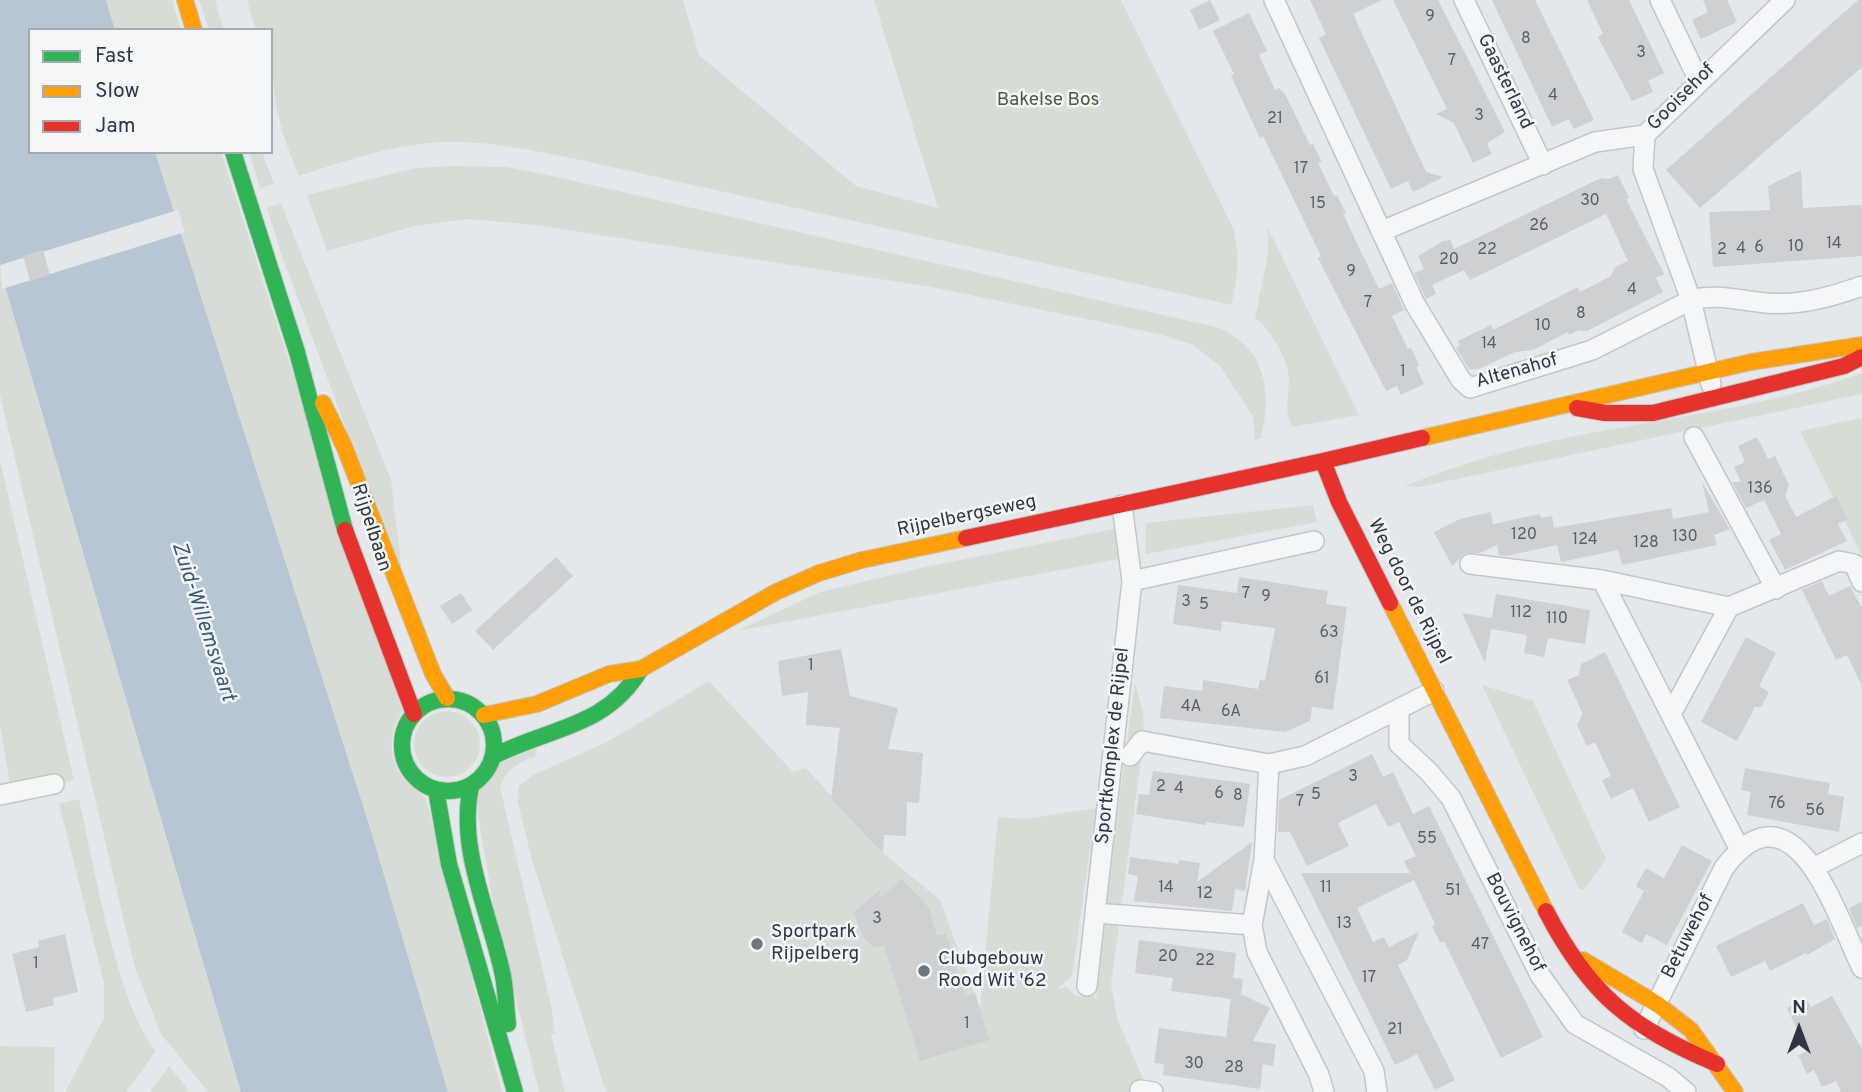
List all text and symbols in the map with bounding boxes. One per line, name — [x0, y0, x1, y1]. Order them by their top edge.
house number: 9 — [1425, 8, 1435, 28]
legend — [28, 28, 273, 154]
house number: 8 — [1521, 30, 1531, 50]
street label: Gaasterland — [1471, 31, 1537, 133]
text: Fast — [95, 43, 134, 70]
house number: 3 — [1636, 44, 1646, 64]
house number: 7 — [1448, 52, 1456, 72]
street label: Gooisehof — [1644, 60, 1720, 136]
text: Slow — [95, 78, 140, 105]
house number: 4 — [1548, 87, 1558, 107]
park label: Bakelse Bos — [997, 90, 1099, 112]
house number: 3 — [1474, 107, 1484, 127]
house number: 21 — [1267, 110, 1283, 130]
text: Jam — [95, 113, 136, 140]
house number: 17 — [1294, 160, 1308, 180]
house number: 30 — [1580, 192, 1600, 212]
house number: 15 — [1310, 195, 1326, 215]
house number: 26 — [1529, 217, 1549, 237]
house number: 14 — [1826, 235, 1842, 255]
house number: 10 — [1788, 238, 1804, 258]
house number: 6 — [1754, 239, 1764, 259]
house number: 4 — [1736, 240, 1746, 260]
house number: 22 — [1477, 241, 1497, 261]
house number: 2 — [1717, 241, 1727, 261]
house number: 20 — [1439, 251, 1459, 271]
house number: 9 — [1346, 263, 1356, 283]
house number: 4 — [1627, 281, 1637, 301]
house number: 7 — [1364, 294, 1372, 314]
house number: 8 — [1576, 305, 1586, 325]
house number: 10 — [1535, 317, 1551, 337]
house number: 14 — [1481, 335, 1497, 355]
street label: Altenahof — [1474, 349, 1560, 395]
house number: 1 — [1400, 363, 1406, 383]
house number: 136 — [1747, 480, 1773, 500]
street label: Rijpelbaan — [345, 481, 395, 575]
street label: Rijpelbergseweg — [895, 491, 1039, 543]
street label: Weg door de Rijpel — [1362, 516, 1454, 668]
house number: 120 — [1511, 526, 1537, 546]
house number: 130 — [1672, 528, 1698, 548]
house number: 124 — [1572, 531, 1598, 551]
house number: 128 — [1633, 534, 1659, 554]
water label: Zuid-Willemsvaart — [164, 539, 240, 705]
house number: 7 — [1242, 585, 1250, 605]
house number: 9 — [1261, 588, 1271, 608]
house number: 3 — [1181, 593, 1191, 613]
house number: 5 — [1199, 596, 1209, 616]
house number: 112 — [1510, 604, 1532, 624]
house number: 110 — [1546, 610, 1568, 630]
house number: 63 — [1319, 624, 1339, 644]
street label: Sportkomplex de Rijpel — [1092, 646, 1136, 846]
house number: 1 — [808, 657, 814, 677]
house number: 61 — [1314, 670, 1330, 690]
house number: 4A — [1181, 698, 1201, 718]
house number: 6A — [1221, 703, 1241, 723]
house number: 3 — [1348, 768, 1358, 788]
house number: 2 — [1156, 778, 1166, 798]
house number: 4 — [1174, 780, 1184, 800]
house number: 6 — [1214, 785, 1224, 805]
house number: 5 — [1311, 786, 1321, 806]
house number: 8 — [1233, 787, 1243, 807]
house number: 7 — [1296, 793, 1304, 813]
house number: 76 — [1768, 795, 1786, 815]
house number: 56 — [1805, 802, 1825, 822]
house number: 55 — [1417, 830, 1437, 850]
street label: Bouvignehof — [1479, 870, 1549, 976]
house number: 14 — [1158, 879, 1174, 899]
house number: 11 — [1320, 879, 1332, 899]
house number: 51 — [1445, 882, 1461, 902]
house number: 12 — [1197, 885, 1213, 905]
street label: Betuwehof — [1658, 891, 1720, 983]
house number: 3 — [872, 910, 882, 930]
house number: 13 — [1336, 915, 1352, 935]
place label: Sportpark Rijpelberg — [771, 922, 859, 966]
marker: Sportpark Rijpelberg — [749, 936, 765, 952]
house number: 47 — [1471, 936, 1489, 956]
house number: 20 — [1158, 948, 1178, 968]
place label: Clubgebouw Rood Wit '62 — [938, 949, 1047, 993]
house number: 22 — [1195, 952, 1215, 972]
house number: 1 — [33, 955, 39, 975]
marker: Clubgebouw Rood Wit '62 — [916, 963, 932, 979]
house number: 17 — [1362, 969, 1376, 989]
north arrow — [1764, 994, 1834, 1064]
text: N — [1792, 996, 1806, 1020]
house number: 1 — [964, 1015, 970, 1035]
house number: 21 — [1387, 1021, 1403, 1041]
house number: 30 — [1184, 1055, 1204, 1075]
house number: 28 — [1224, 1059, 1244, 1079]

